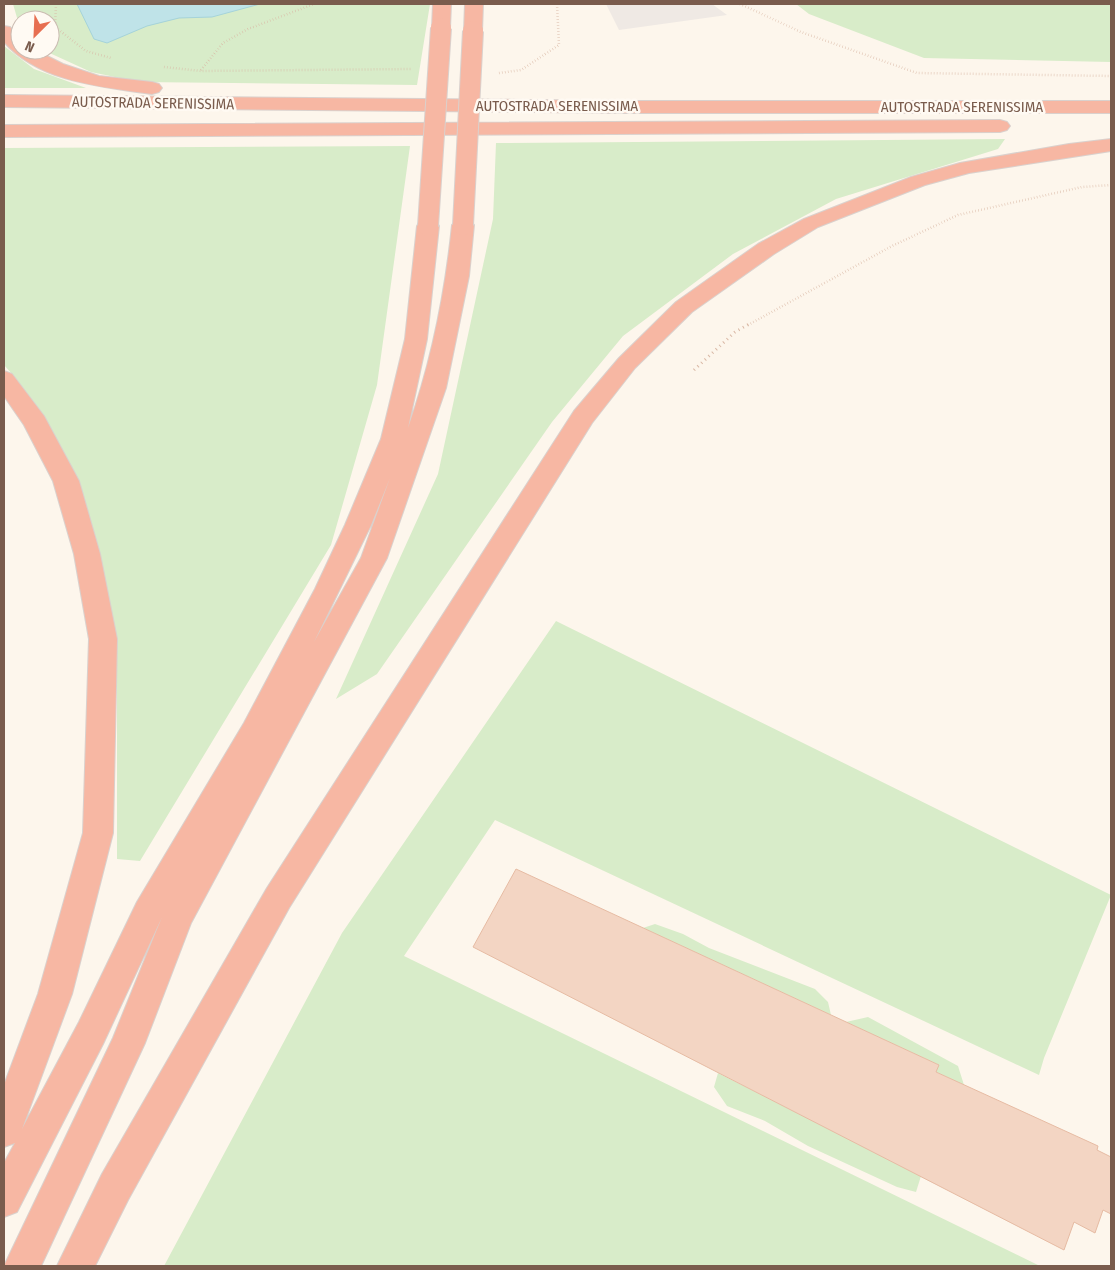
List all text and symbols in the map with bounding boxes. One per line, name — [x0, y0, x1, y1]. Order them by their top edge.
north arrow — [10, 10, 60, 60]
text: N — [23, 37, 37, 56]
street label: AUTOSTRADA SERENISSIMA — [72, 93, 234, 113]
street label: AUTOSTRADA SERENISSIMA — [476, 97, 638, 115]
street label: AUTOSTRADA SERENISSIMA — [881, 98, 1043, 116]

